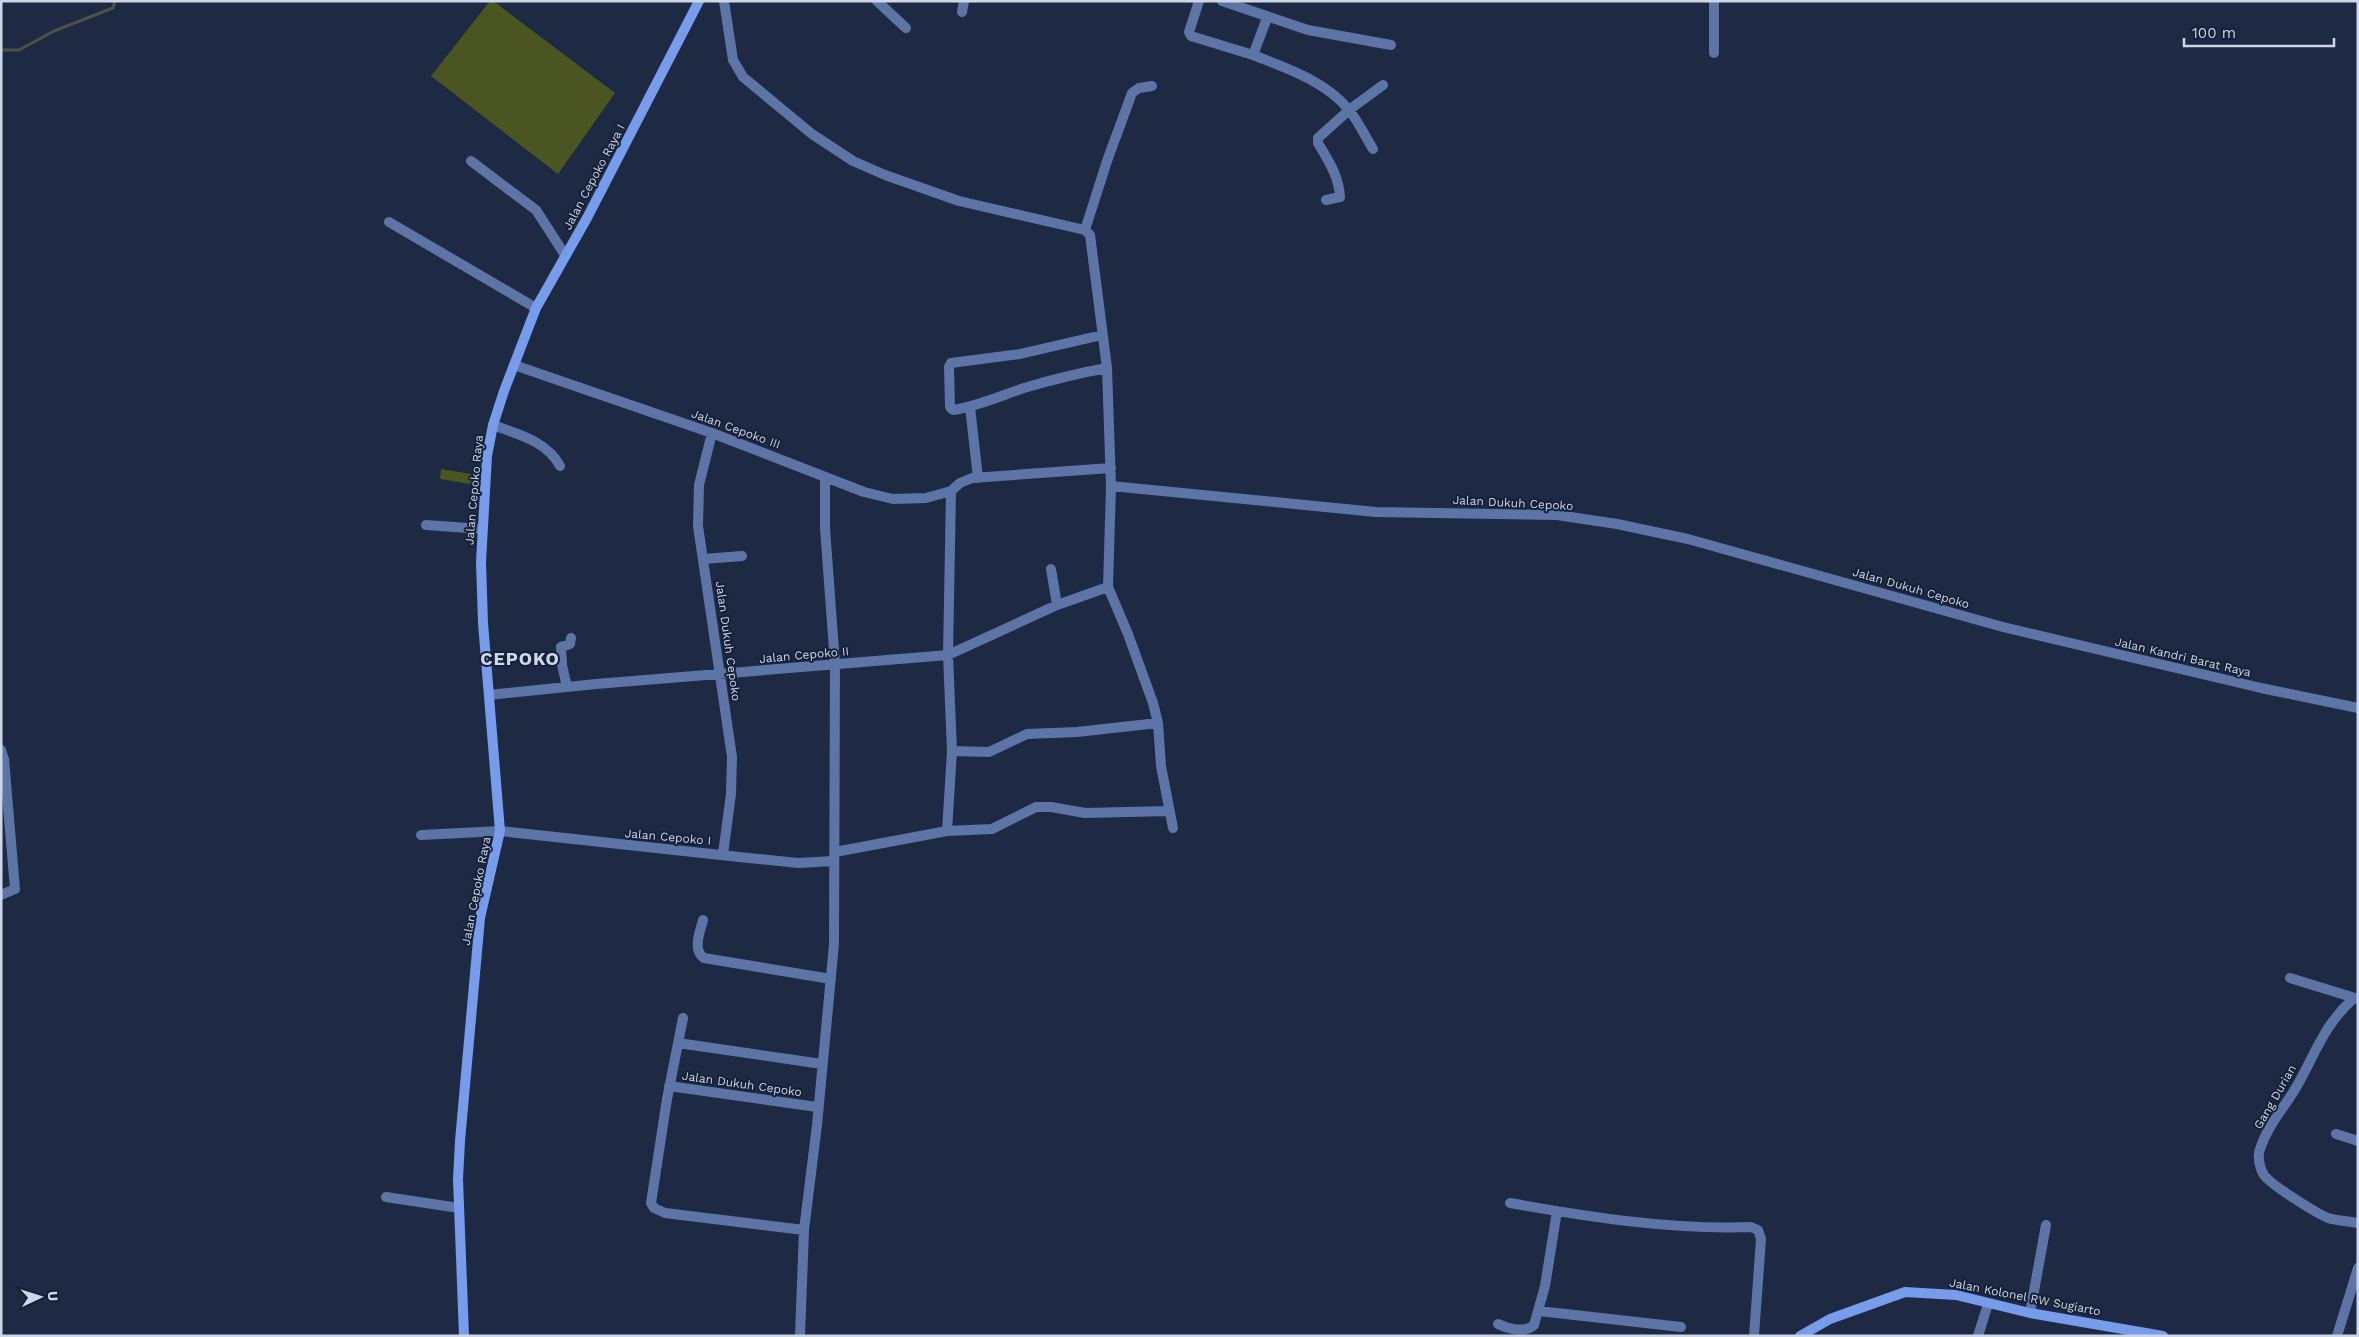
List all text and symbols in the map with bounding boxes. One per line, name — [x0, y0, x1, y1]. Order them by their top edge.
scale bar — [2184, 15, 2334, 47]
text: 100 m — [2192, 24, 2236, 42]
street label: Jalan Cepoko Raya I — [560, 122, 628, 232]
street label: Jalan Cepoko III — [690, 406, 782, 452]
street label: Jalan Cepoko Raya — [462, 434, 486, 546]
street label: Jalan Dukuh Cepoko — [1452, 493, 1574, 513]
street label: Jalan Dukuh Cepoko — [1851, 565, 1971, 611]
street label: Jalan Dukuh Cepoko — [713, 580, 743, 702]
street label: Jalan Kandri Barat Raya — [2114, 635, 2253, 680]
street label: Jalan Cepoko II — [758, 644, 850, 666]
district label: CEPOKO — [480, 648, 560, 669]
street label: Jalan Cepoko I — [624, 826, 712, 848]
street label: Jalan Cepoko Raya — [459, 835, 493, 947]
street label: Gang Durian — [2251, 1062, 2299, 1132]
street label: Jalan Dukuh Cepoko — [681, 1069, 803, 1099]
north arrow — [15, 1272, 65, 1322]
street label: Jalan Kolonel RW Sugiarto — [1948, 1275, 2102, 1319]
text: U — [45, 1291, 61, 1302]

